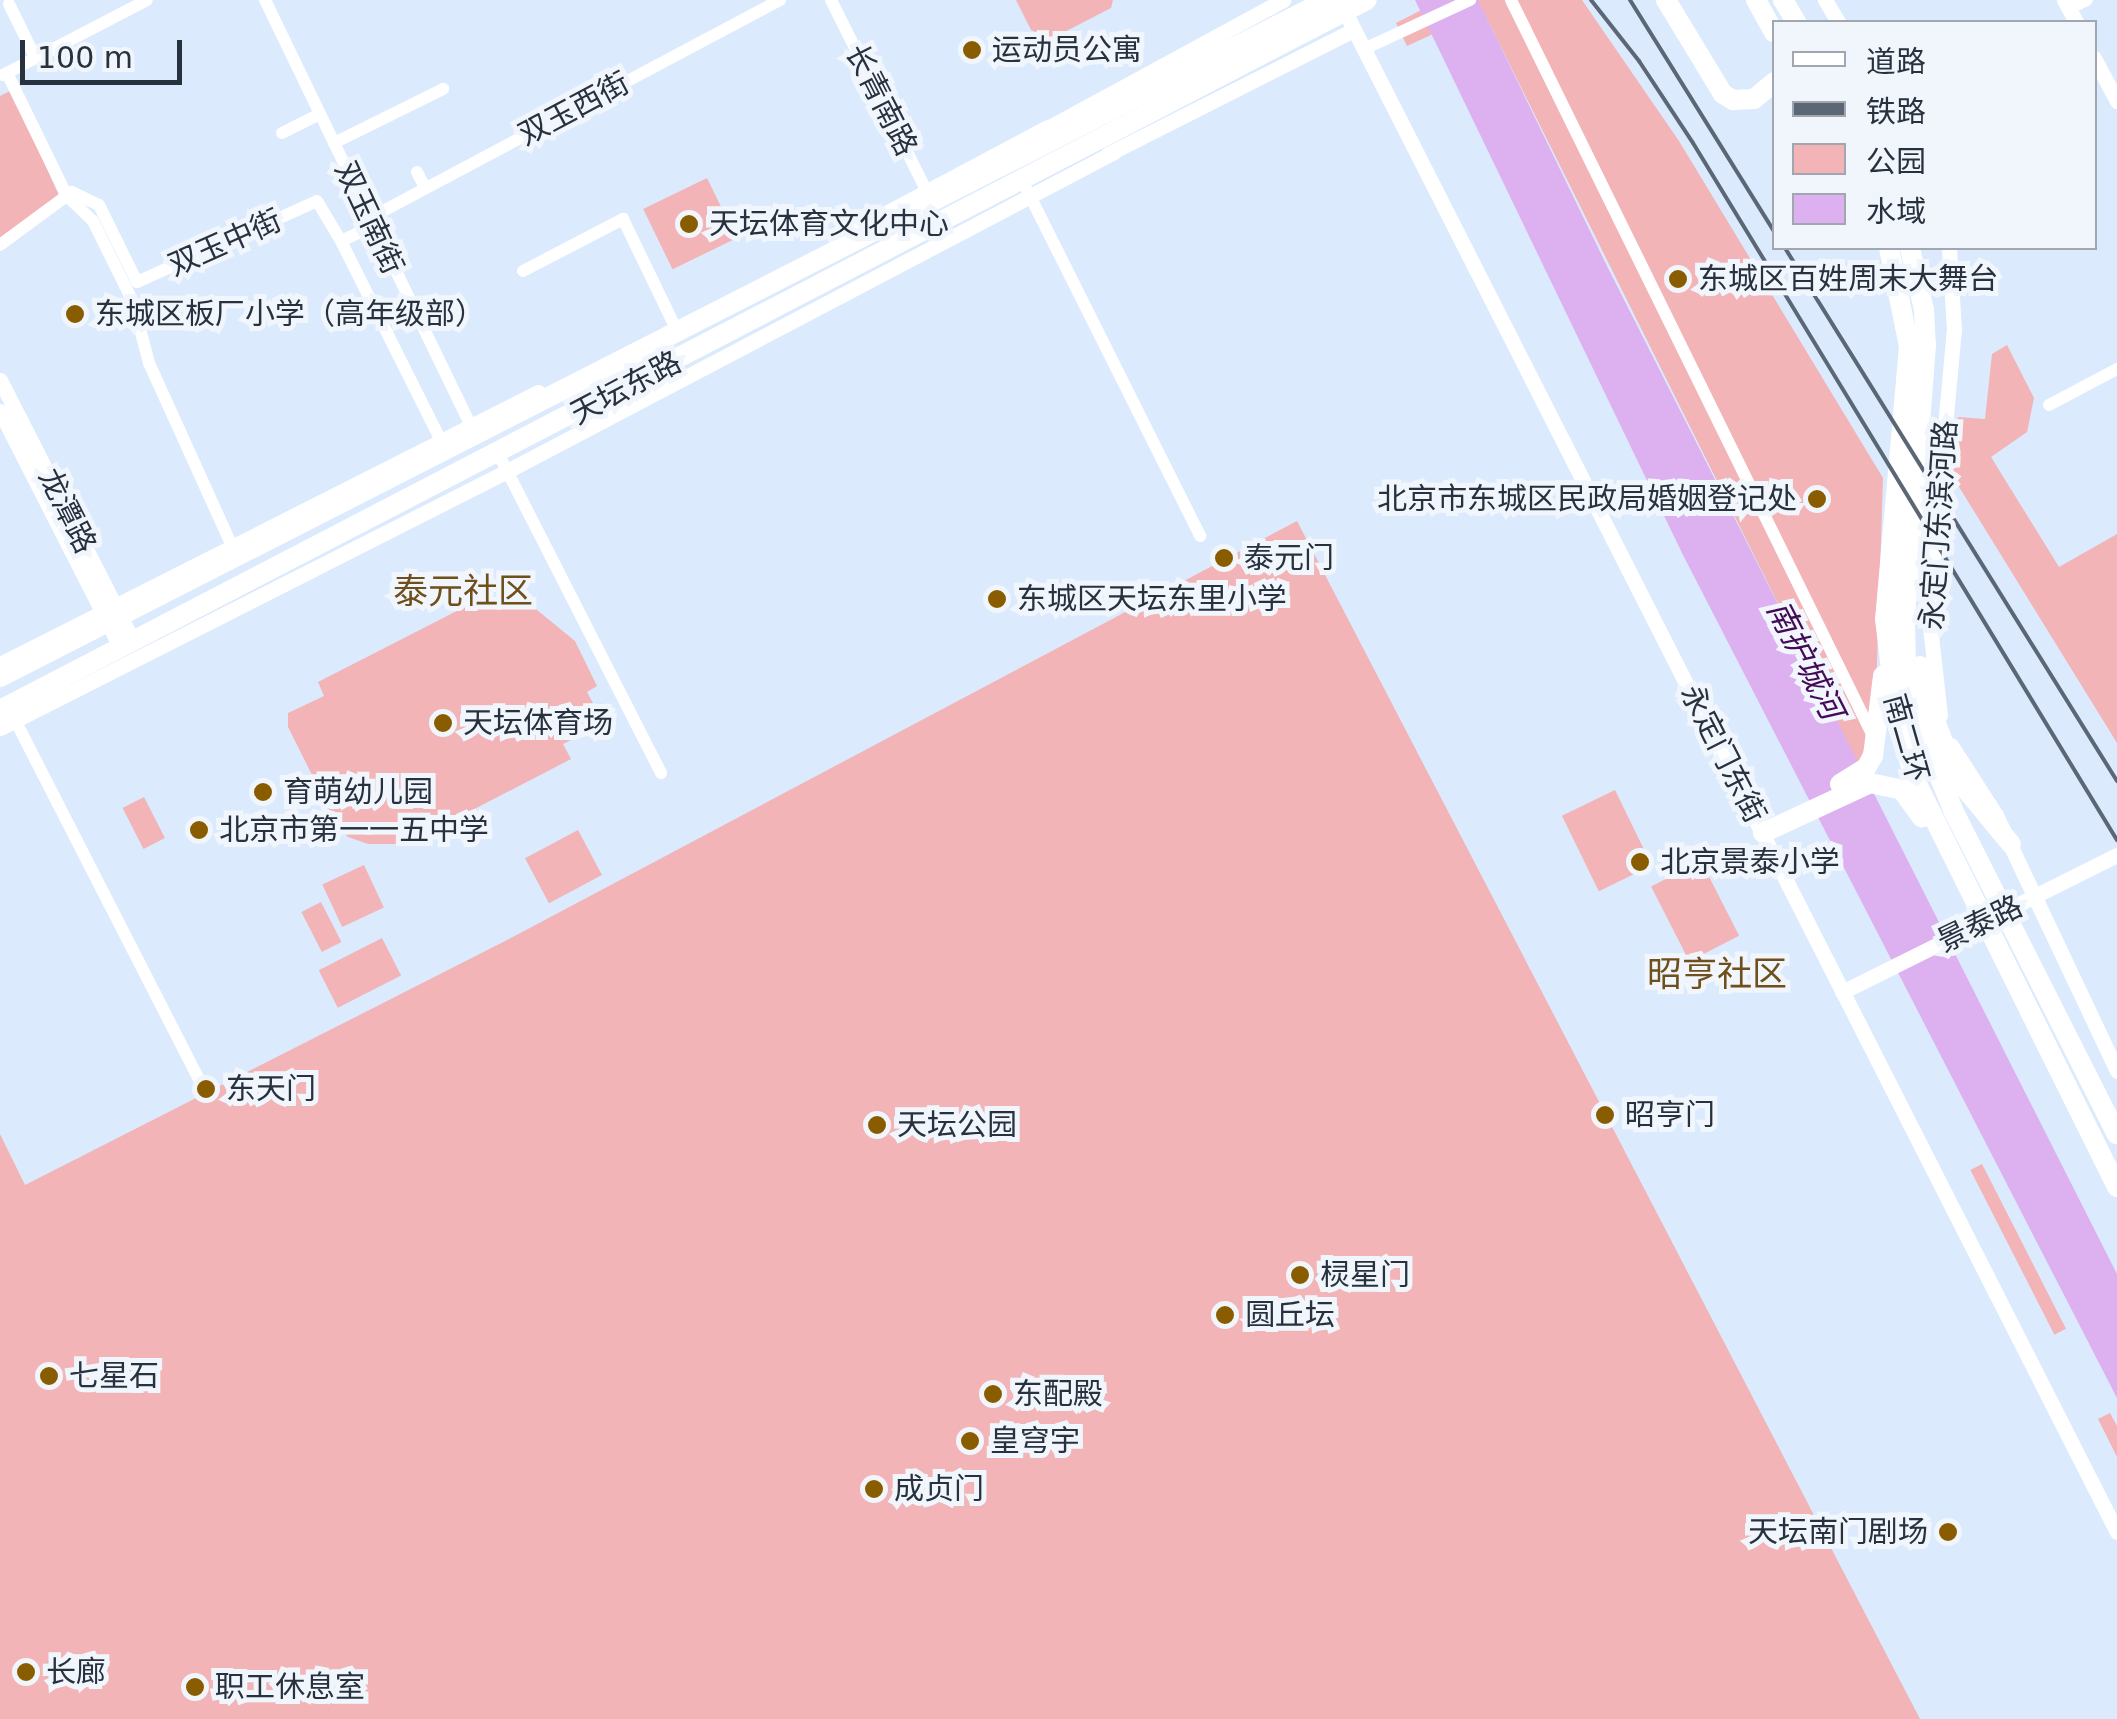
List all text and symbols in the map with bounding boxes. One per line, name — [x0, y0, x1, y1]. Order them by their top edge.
scale bar — [25, 20, 188, 82]
legend — [1772, 20, 2097, 250]
place label: 运动员公寓 — [992, 32, 1142, 68]
street label: 长青南路 — [838, 38, 924, 162]
marker: 运动员公寓 — [961, 39, 983, 61]
text: 100 m — [37, 40, 133, 75]
text: 道路 — [1866, 44, 1926, 79]
street label: 双玉西街 — [513, 65, 635, 153]
text: 铁路 — [1866, 94, 1926, 129]
text: 公园 — [1866, 144, 1926, 179]
street label: 双玉南街 — [327, 156, 411, 280]
text: 水域 — [1866, 194, 1926, 229]
street label: 双玉中街 — [163, 202, 287, 284]
place label: 天坛体育文化中心 — [709, 206, 949, 242]
marker: 天坛体育文化中心 — [678, 213, 700, 235]
place label: 东城区百姓周末大舞台 — [1698, 261, 1998, 297]
marker: 东城区百姓周末大舞台 — [1667, 268, 1689, 290]
place label: 东城区板厂小学（高年级部） — [95, 296, 485, 332]
marker: 东城区板厂小学（高年级部） — [64, 303, 86, 325]
street label: 天坛东路 — [565, 344, 687, 432]
street label: 永定门东滨河路 — [1914, 419, 1964, 631]
street label: 龙潭路 — [31, 463, 103, 559]
place label: 北京市东城区民政局婚姻登记处 — [1377, 481, 1797, 517]
marker: 北京市东城区民政局婚姻登记处 — [1806, 488, 1828, 510]
place label: 泰元门 — [1244, 540, 1334, 576]
marker: 泰元门 — [1213, 547, 1235, 569]
district label: 泰元社区 — [393, 570, 533, 612]
place label: 东城区天坛东里小学 — [1017, 581, 1287, 617]
marker: 东城区天坛东里小学 — [986, 588, 1008, 610]
water label: 南护城河 — [1759, 594, 1851, 726]
street label: 永定门东街 — [1673, 679, 1773, 829]
street label: 南二环 — [1876, 690, 1936, 786]
place label: 天坛体育场 — [463, 705, 613, 741]
marker: 天坛体育场 — [432, 712, 454, 734]
place label: 育萌幼儿园 — [283, 774, 433, 810]
marker: 育萌幼儿园 — [252, 781, 274, 803]
place label: 北京市第一一五中学 — [219, 812, 489, 848]
marker: 北京市第一一五中学 — [188, 819, 210, 841]
place label: 北京景泰小学 — [1660, 844, 1840, 880]
marker: 北京景泰小学 — [1629, 851, 1651, 873]
street label: 景泰路 — [1932, 888, 2028, 960]
district label: 昭亨社区 — [1647, 953, 1787, 995]
place label: 东天门 — [226, 1071, 316, 1107]
marker: 东天门 — [195, 1078, 217, 1100]
place label: 昭亨门 — [1625, 1097, 1715, 1133]
marker: 昭亨门 — [1594, 1104, 1616, 1126]
place label: 天坛公园 — [897, 1107, 1017, 1143]
marker: 天坛公园 — [866, 1114, 888, 1136]
place label: 棂星门 — [1320, 1257, 1410, 1293]
marker: 棂星门 — [1289, 1264, 1311, 1286]
place label: 圆丘坛 — [1245, 1297, 1335, 1333]
marker: 圆丘坛 — [1214, 1304, 1236, 1326]
place label: 七星石 — [69, 1358, 159, 1394]
marker: 七星石 — [38, 1365, 60, 1387]
place label: 东配殿 — [1013, 1376, 1103, 1412]
marker: 东配殿 — [982, 1383, 1004, 1405]
place label: 皇穹宇 — [990, 1423, 1080, 1459]
marker: 皇穹宇 — [959, 1430, 981, 1452]
place label: 成贞门 — [894, 1471, 984, 1507]
marker: 成贞门 — [863, 1478, 885, 1500]
place label: 天坛南门剧场 — [1748, 1514, 1928, 1550]
marker: 天坛南门剧场 — [1937, 1521, 1959, 1543]
place label: 长廊 — [46, 1654, 106, 1690]
marker: 长廊 — [15, 1661, 37, 1683]
place label: 职工休息室 — [215, 1669, 365, 1705]
marker: 职工休息室 — [184, 1676, 206, 1698]

